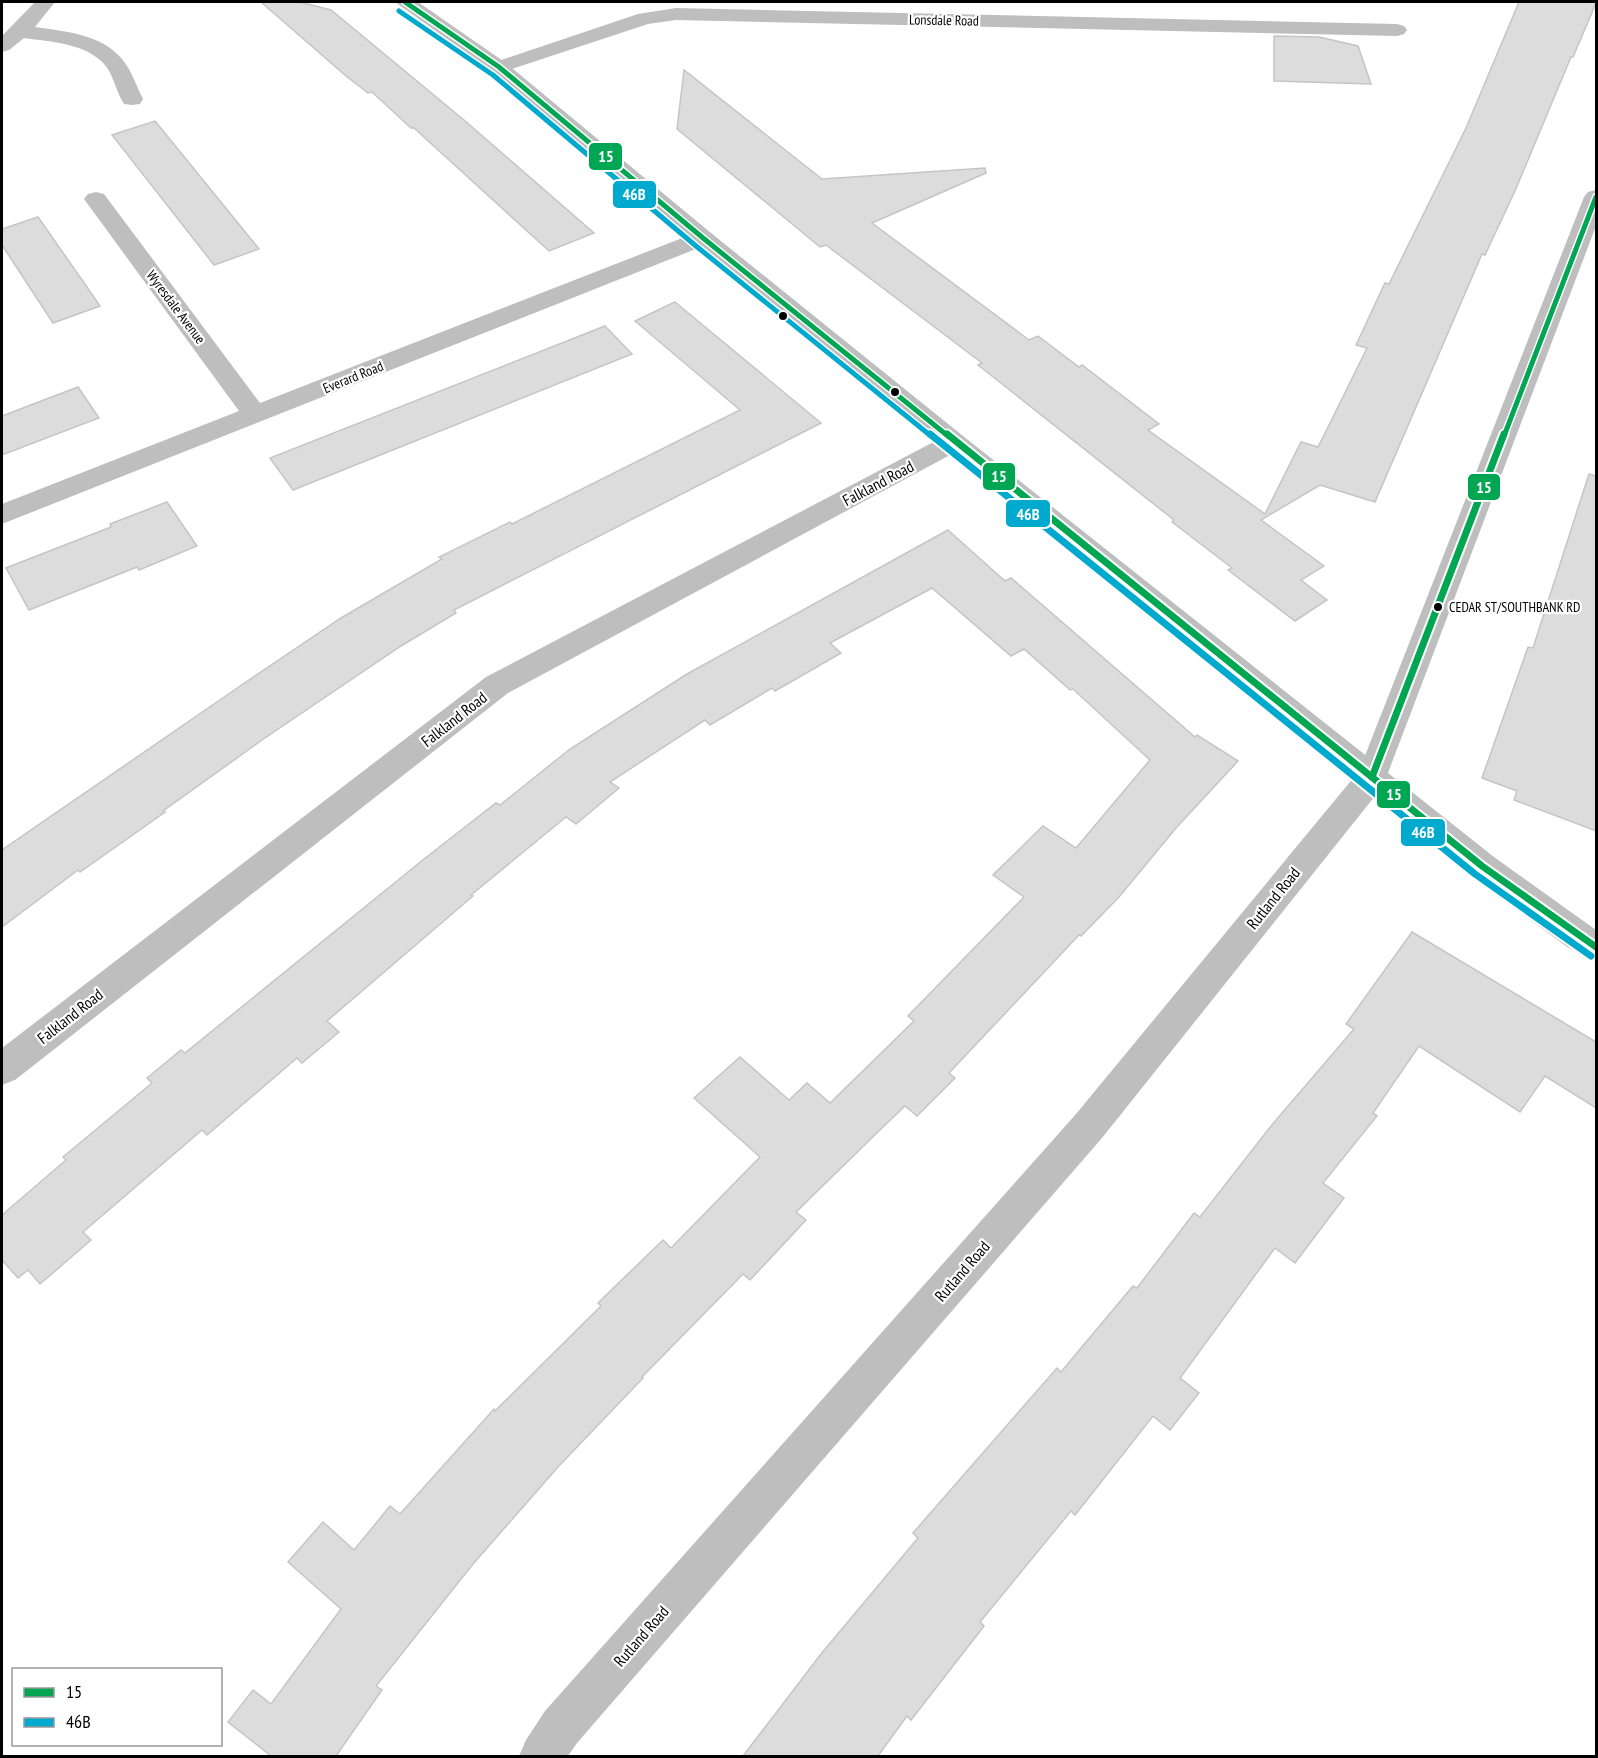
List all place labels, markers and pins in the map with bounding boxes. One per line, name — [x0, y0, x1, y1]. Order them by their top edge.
unlabelled marker — [777, 310, 789, 322]
unlabelled marker — [889, 386, 901, 398]
place label: CEDAR ST/SOUTHBANK RD — [1449, 598, 1580, 616]
marker: CEDAR ST/SOUTHBANK RD — [1432, 601, 1444, 613]

